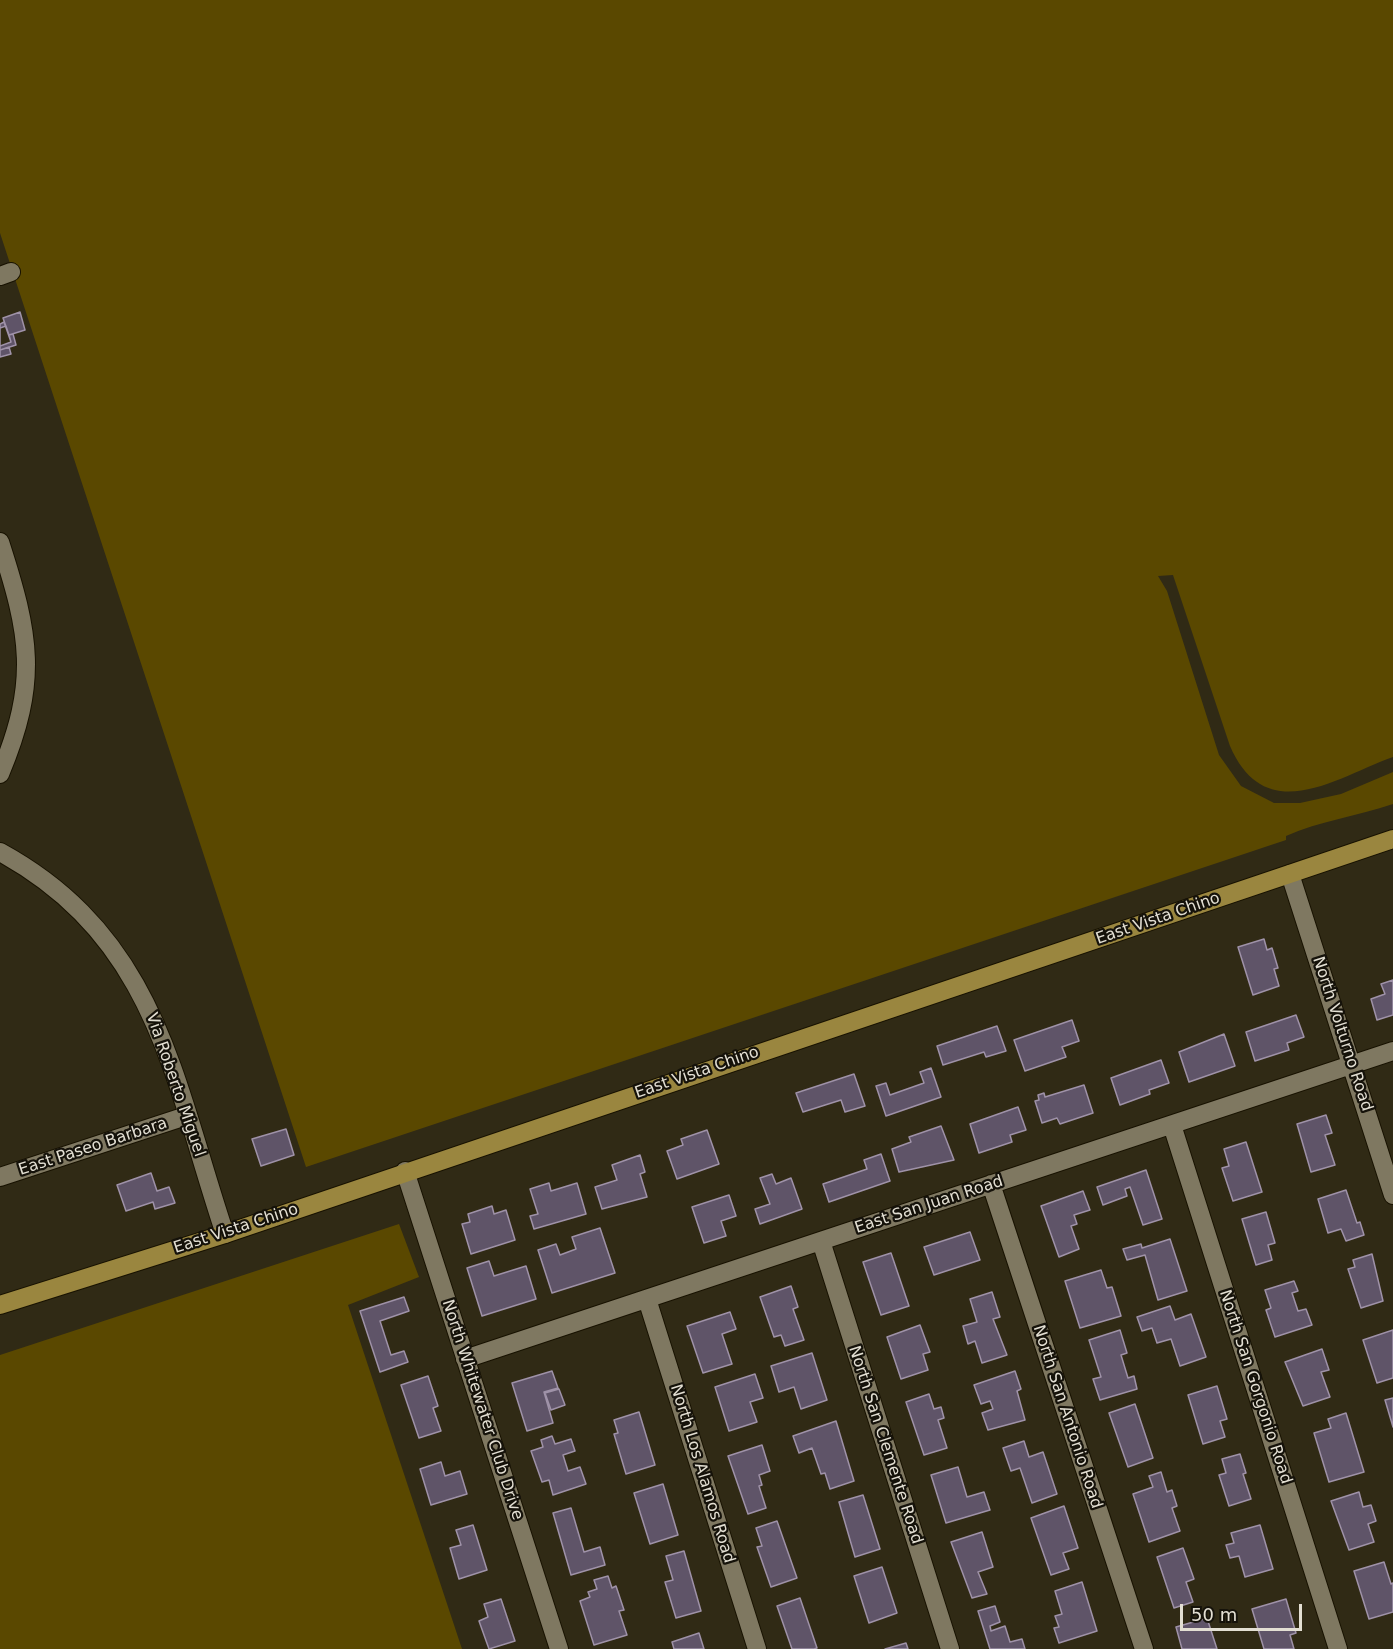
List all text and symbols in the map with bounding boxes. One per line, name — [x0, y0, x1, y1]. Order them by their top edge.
street label: East Vista Chino — [1093, 889, 1223, 949]
street label: North Volturno Road — [1308, 954, 1376, 1114]
street label: Via Roberto Miguel — [141, 1011, 209, 1159]
street label: East Vista Chino — [632, 1043, 762, 1103]
street label: East Paseo Barbara — [16, 1114, 170, 1180]
street label: East San Juan Road — [852, 1172, 1006, 1238]
street label: East Vista Chino — [171, 1200, 301, 1258]
street label: North San Gorgonio Road — [1214, 1287, 1296, 1487]
street label: North Whitewater Club Drive — [437, 1297, 527, 1523]
street label: North San Antonio Road — [1028, 1323, 1106, 1511]
street label: North San Clemente Road — [844, 1343, 926, 1547]
street label: North Los Alamos Road — [666, 1382, 738, 1566]
scale bar — [1183, 1592, 1304, 1630]
text: 50 m — [1191, 1604, 1237, 1625]

